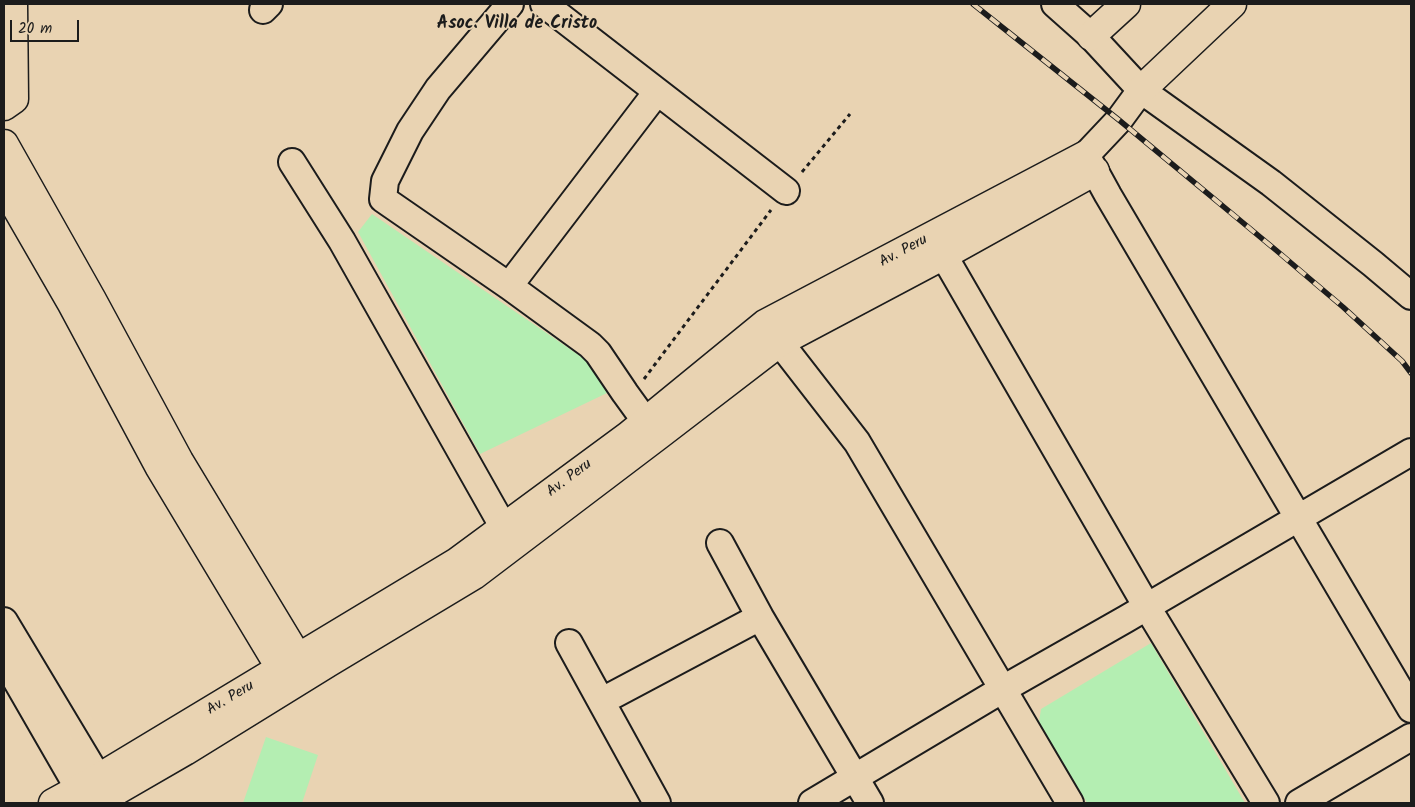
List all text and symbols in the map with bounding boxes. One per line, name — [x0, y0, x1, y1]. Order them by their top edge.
scale bar — [12, 10, 81, 42]
district label: Asoc. Villa de Cristo — [437, 14, 597, 36]
text: 20 m — [18, 17, 52, 41]
street label: Av. Peru — [877, 232, 931, 272]
street label: Av. Peru — [544, 456, 596, 502]
street label: Av. Peru — [204, 678, 258, 720]

